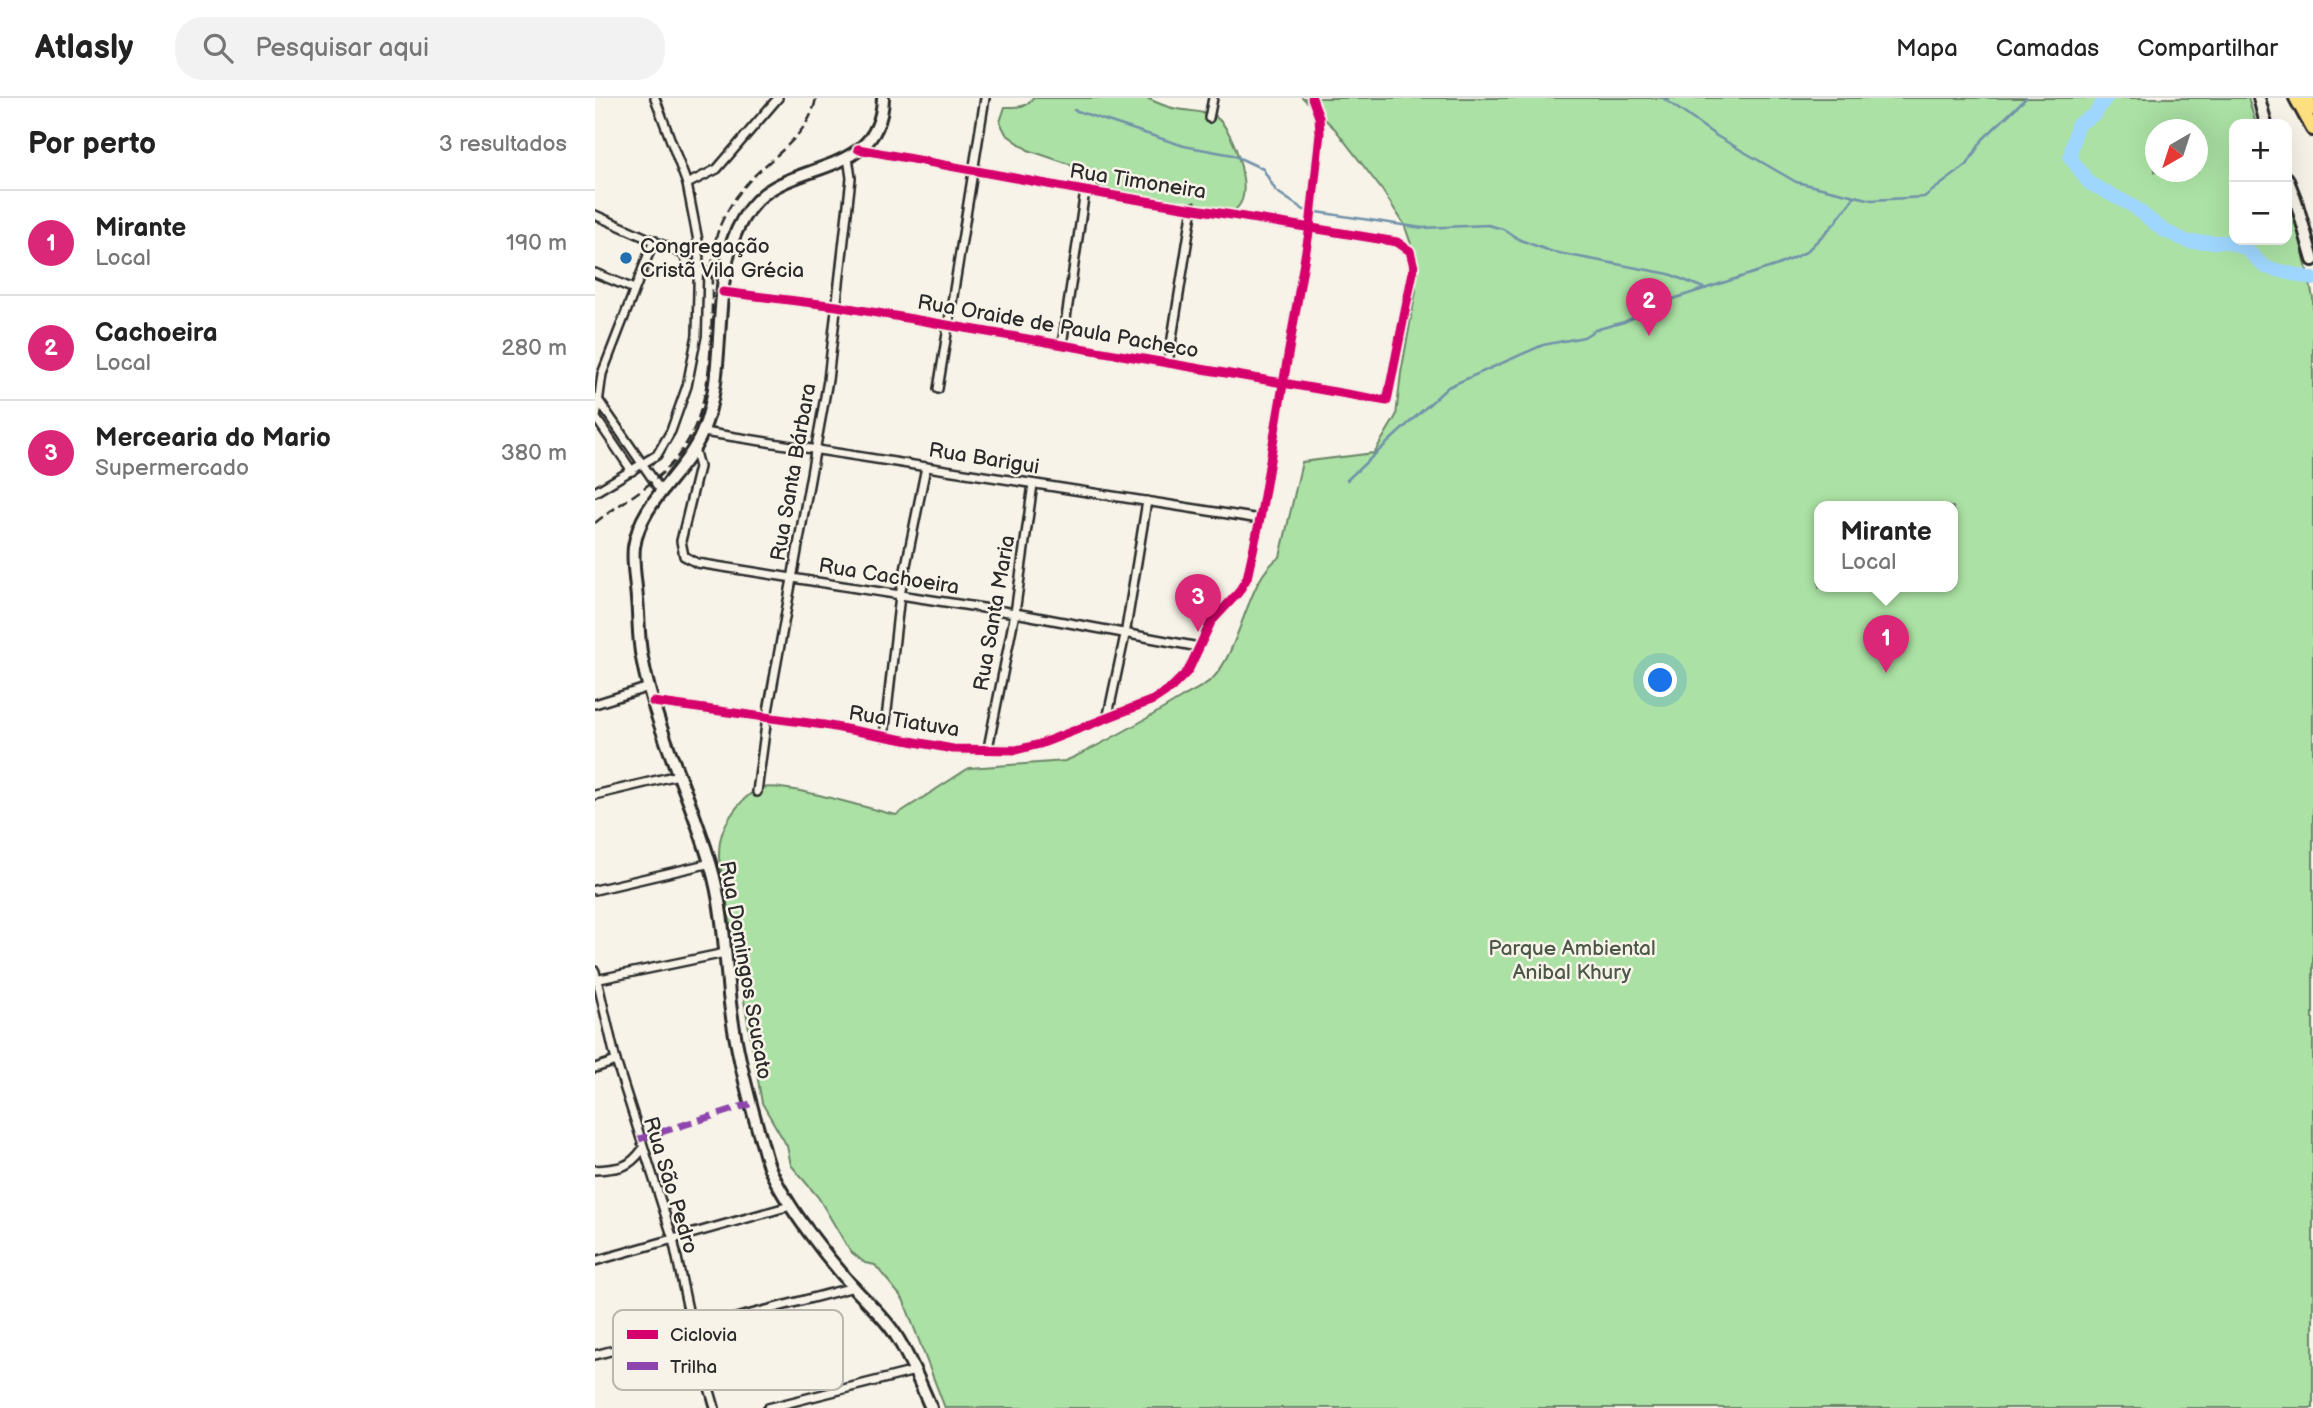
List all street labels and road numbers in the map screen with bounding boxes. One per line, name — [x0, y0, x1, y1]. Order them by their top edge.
street label: Rua Timoneira — [1068, 158, 1208, 205]
street label: Rua Oraide de Paula Pacheco — [915, 289, 1201, 364]
street label: Rua Santa Bárbara — [766, 381, 821, 563]
street label: Rua Barigui — [927, 437, 1041, 480]
street label: Rua Santa Maria — [968, 533, 1021, 693]
street label: Rua Cachoeira — [817, 553, 961, 600]
street label: Rua Tiatuva — [847, 700, 961, 743]
street label: Rua Domingos Scucato — [714, 859, 777, 1081]
street label: Rua São Pedro — [638, 1114, 703, 1257]

